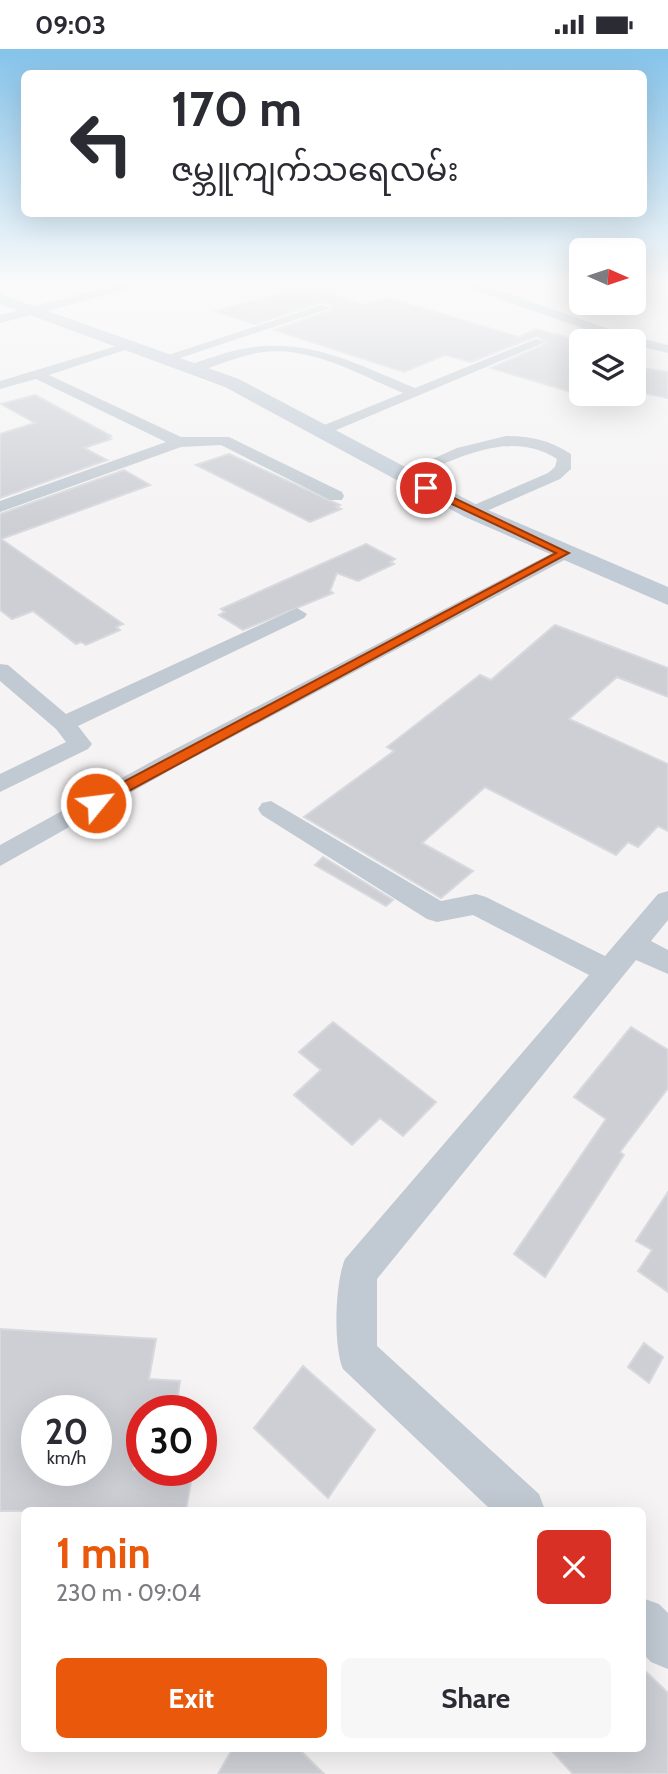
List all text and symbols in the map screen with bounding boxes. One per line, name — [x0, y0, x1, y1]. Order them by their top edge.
text: 09:03 — [35, 9, 106, 41]
text: 170 m — [171, 79, 302, 138]
icon: left — [56, 98, 147, 189]
text: ဇမ္ဘူကျက်သရေလမ်း — [171, 150, 458, 189]
north arrow — [569, 238, 646, 315]
map controls — [569, 238, 646, 406]
button: layers — [569, 329, 646, 406]
pin — [396, 458, 456, 518]
icon: arrive — [407, 469, 445, 507]
position arrow — [59, 766, 133, 840]
speed limit sign: 30 — [126, 1395, 217, 1486]
text: 20 — [45, 1410, 88, 1453]
text: km/h — [47, 1447, 86, 1469]
text: 1 min — [56, 1527, 151, 1579]
button: close — [537, 1530, 611, 1604]
text: 230 m · 09:04 — [56, 1579, 201, 1607]
button: Exit — [56, 1658, 327, 1738]
button: Share — [341, 1658, 611, 1738]

